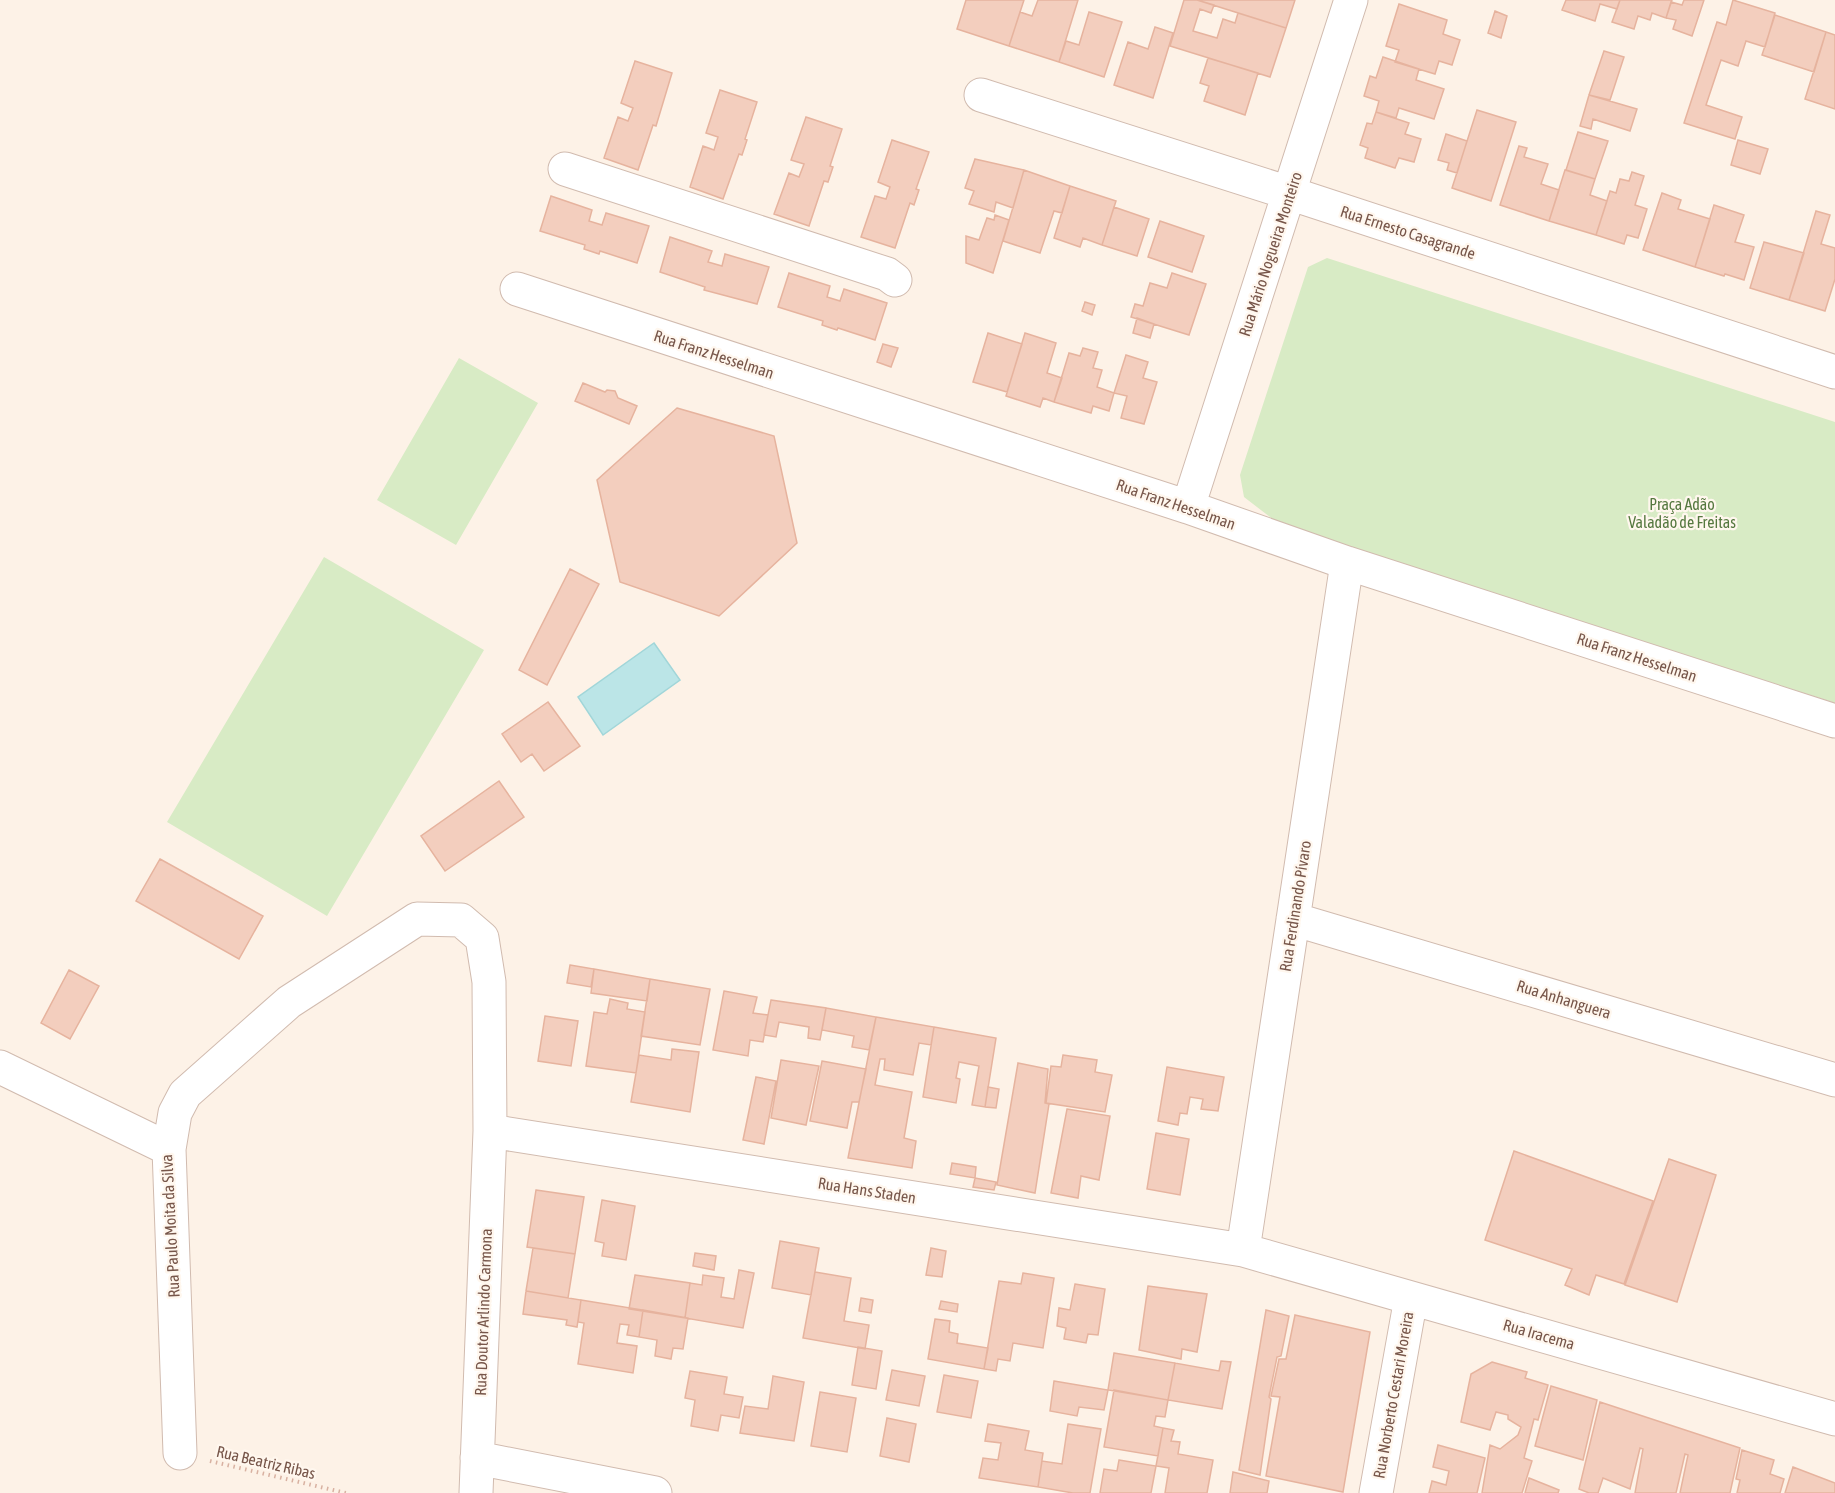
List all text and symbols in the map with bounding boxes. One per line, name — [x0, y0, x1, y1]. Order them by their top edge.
street label: Rua Mário Nogueira Monteiro — [1235, 170, 1306, 339]
street label: Rua Ernesto Casagrande — [1338, 202, 1478, 263]
street label: Rua Franz Hesselman — [652, 326, 776, 382]
street label: Rua Franz Hesselman — [1114, 475, 1238, 533]
park label: Praça Adão Valadão de Freitas — [1628, 495, 1736, 531]
street label: Rua Franz Hesselman — [1575, 629, 1699, 685]
street label: Rua Ferdinando Pívaro — [1276, 839, 1314, 973]
street label: Rua Anhanguera — [1514, 976, 1613, 1023]
street label: Rua Paulo Moita da Silva — [157, 1154, 183, 1298]
street label: Rua Hans Staden — [817, 1173, 917, 1207]
street label: Rua Doutor Arlindo Carmona — [471, 1228, 495, 1396]
street label: Rua Norberto Cestari Moreira — [1369, 1310, 1417, 1480]
street label: Rua Iracema — [1501, 1315, 1577, 1353]
street label: Rua Beatriz Ribas — [215, 1442, 318, 1482]

